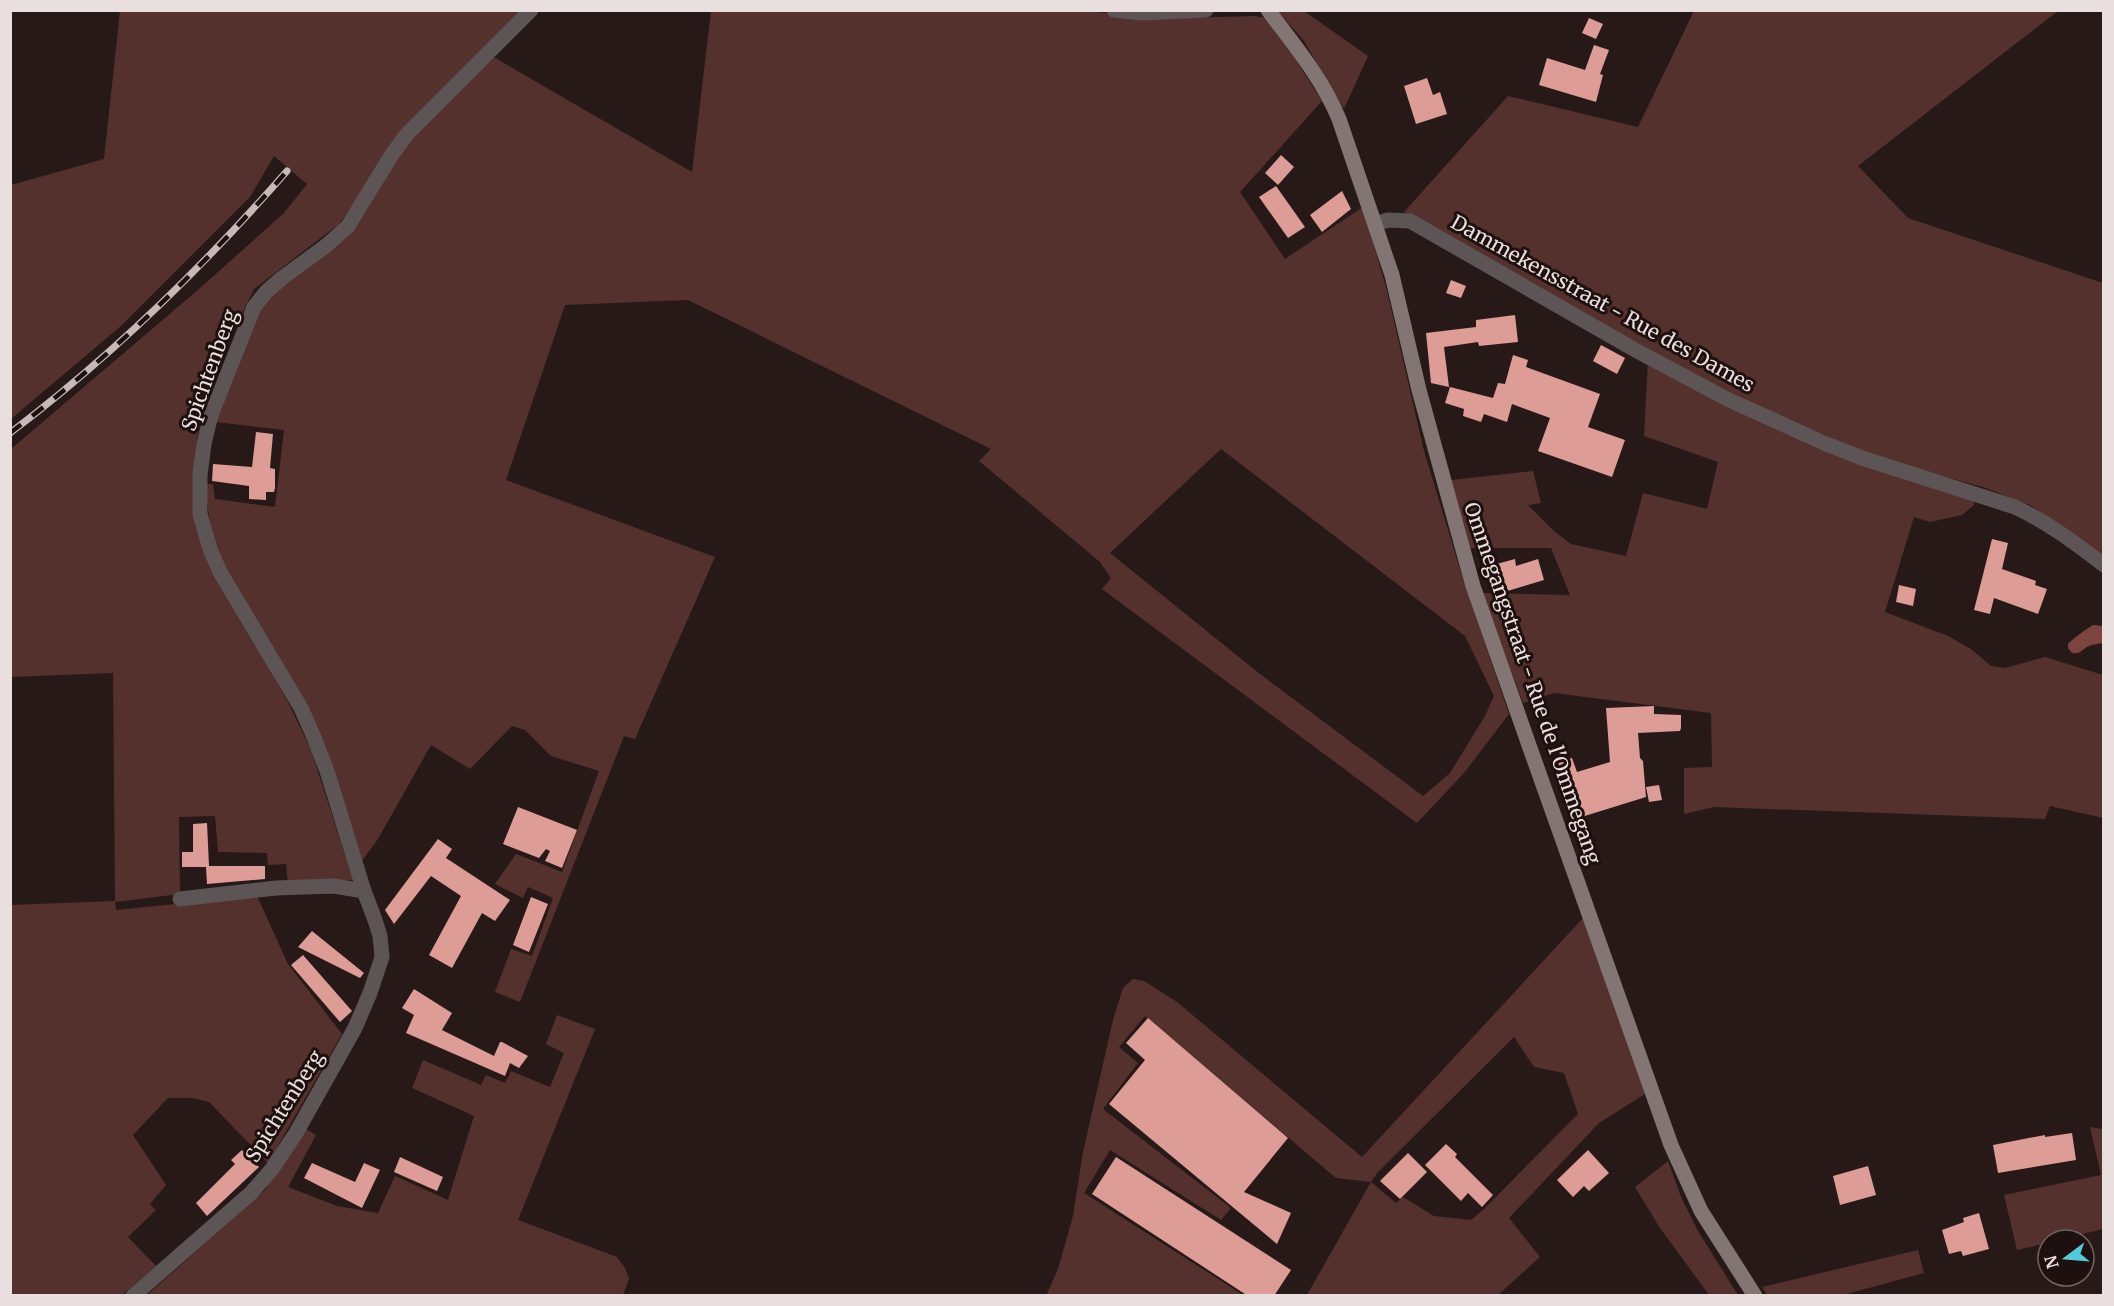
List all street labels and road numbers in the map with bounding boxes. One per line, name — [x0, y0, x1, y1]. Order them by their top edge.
street label: Dammekensstraat - Rue des Dames — [1447, 209, 1759, 397]
street label: Spichtenberg — [175, 306, 243, 434]
street label: Ommegangstraat - Rue de l'Ommegang — [1459, 499, 1607, 867]
street label: Spichtenberg — [240, 1045, 328, 1167]

